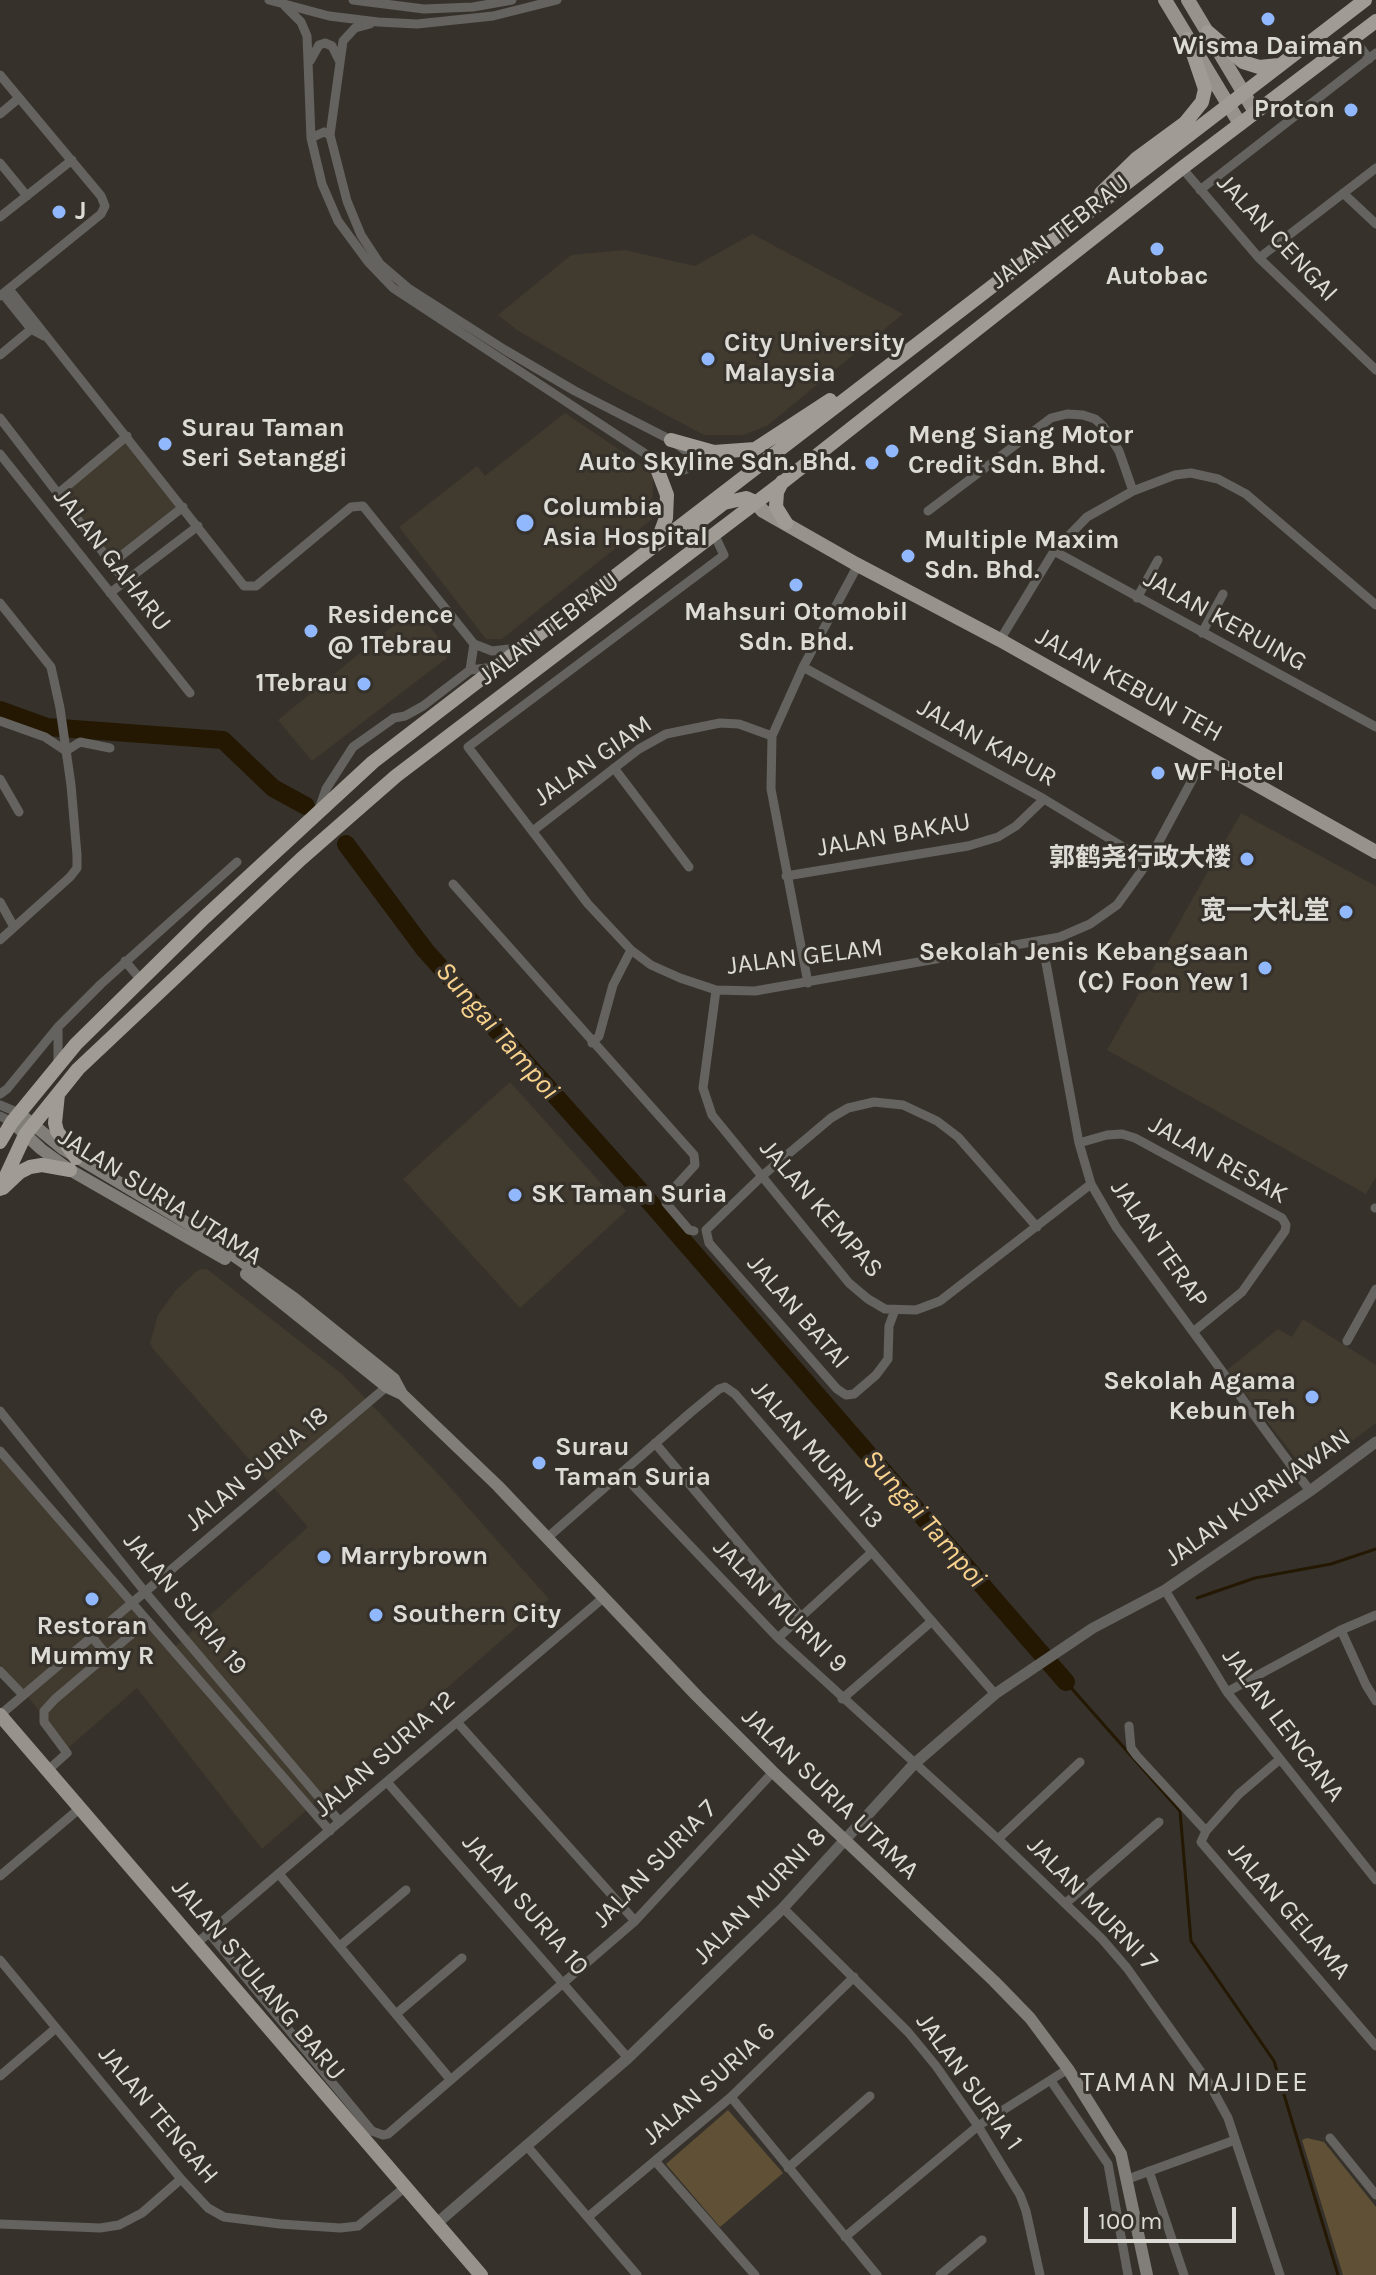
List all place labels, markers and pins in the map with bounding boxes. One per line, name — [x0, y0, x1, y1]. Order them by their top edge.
marker: Wisma Daiman — [1259, 10, 1277, 28]
place label: Wisma Daiman — [1173, 31, 1363, 63]
place label: Proton — [1254, 94, 1335, 126]
marker: Proton — [1342, 101, 1360, 119]
place label: J — [75, 196, 87, 228]
marker: J — [50, 203, 68, 221]
marker: Autobac — [1148, 240, 1166, 258]
place label: Autobac — [1106, 261, 1208, 293]
place label: City University Malaysia — [724, 328, 905, 390]
marker: City University Malaysia — [699, 350, 717, 368]
place label: Surau Taman Seri Setanggi — [181, 413, 347, 474]
place label: Meng Siang Motor Credit Sdn. Bhd. — [908, 420, 1133, 482]
marker: Surau Taman Seri Setanggi — [156, 435, 174, 453]
marker: Meng Siang Motor Credit Sdn. Bhd. — [883, 442, 901, 460]
place label: Auto Skyline Sdn. Bhd. — [579, 447, 856, 479]
marker: Auto Skyline Sdn. Bhd. — [863, 454, 881, 472]
place label: Columbia Asia Hospital — [543, 492, 708, 554]
marker: Columbia Asia Hospital — [514, 512, 536, 534]
place label: Multiple Maxim Sdn. Bhd. — [924, 525, 1119, 586]
marker: Multiple Maxim Sdn. Bhd. — [899, 547, 917, 565]
marker: Mahsuri Otomobil Sdn. Bhd. — [787, 576, 805, 594]
place label: Mahsuri Otomobil Sdn. Bhd. — [684, 597, 908, 658]
place label: Residence @ 1Tebrau — [327, 600, 453, 662]
marker: Residence @ 1Tebrau — [302, 622, 320, 640]
place label: 1Tebrau — [256, 668, 348, 700]
marker: 1Tebrau — [355, 675, 373, 693]
place label: WF Hotel — [1174, 757, 1284, 789]
marker: WF Hotel — [1149, 764, 1167, 782]
place label: 郭鹤尧行政大楼 — [1049, 843, 1231, 875]
marker: 郭鹤尧行政大楼 — [1238, 850, 1256, 868]
place label: 宽一大礼堂 — [1200, 896, 1330, 928]
marker: 宽一大礼堂 — [1337, 903, 1355, 921]
place label: Sekolah Jenis Kebangsaan (C) Foon Yew 1 — [919, 937, 1249, 998]
marker: Sekolah Jenis Kebangsaan (C) Foon Yew 1 — [1256, 959, 1274, 977]
place label: SK Taman Suria — [531, 1179, 727, 1211]
marker: SK Taman Suria — [506, 1186, 524, 1204]
place label: Sekolah Agama Kebun Teh — [1103, 1366, 1296, 1428]
marker: Sekolah Agama Kebun Teh — [1303, 1388, 1321, 1406]
place label: Surau Taman Suria — [555, 1432, 711, 1494]
marker: Surau Taman Suria — [530, 1454, 548, 1472]
place label: Marrybrown — [340, 1541, 488, 1573]
marker: Marrybrown — [315, 1548, 333, 1566]
marker: Restoran Mummy R — [83, 1590, 101, 1608]
place label: Southern City — [392, 1599, 561, 1631]
marker: Southern City — [367, 1606, 385, 1624]
place label: Restoran Mummy R — [30, 1611, 154, 1672]

